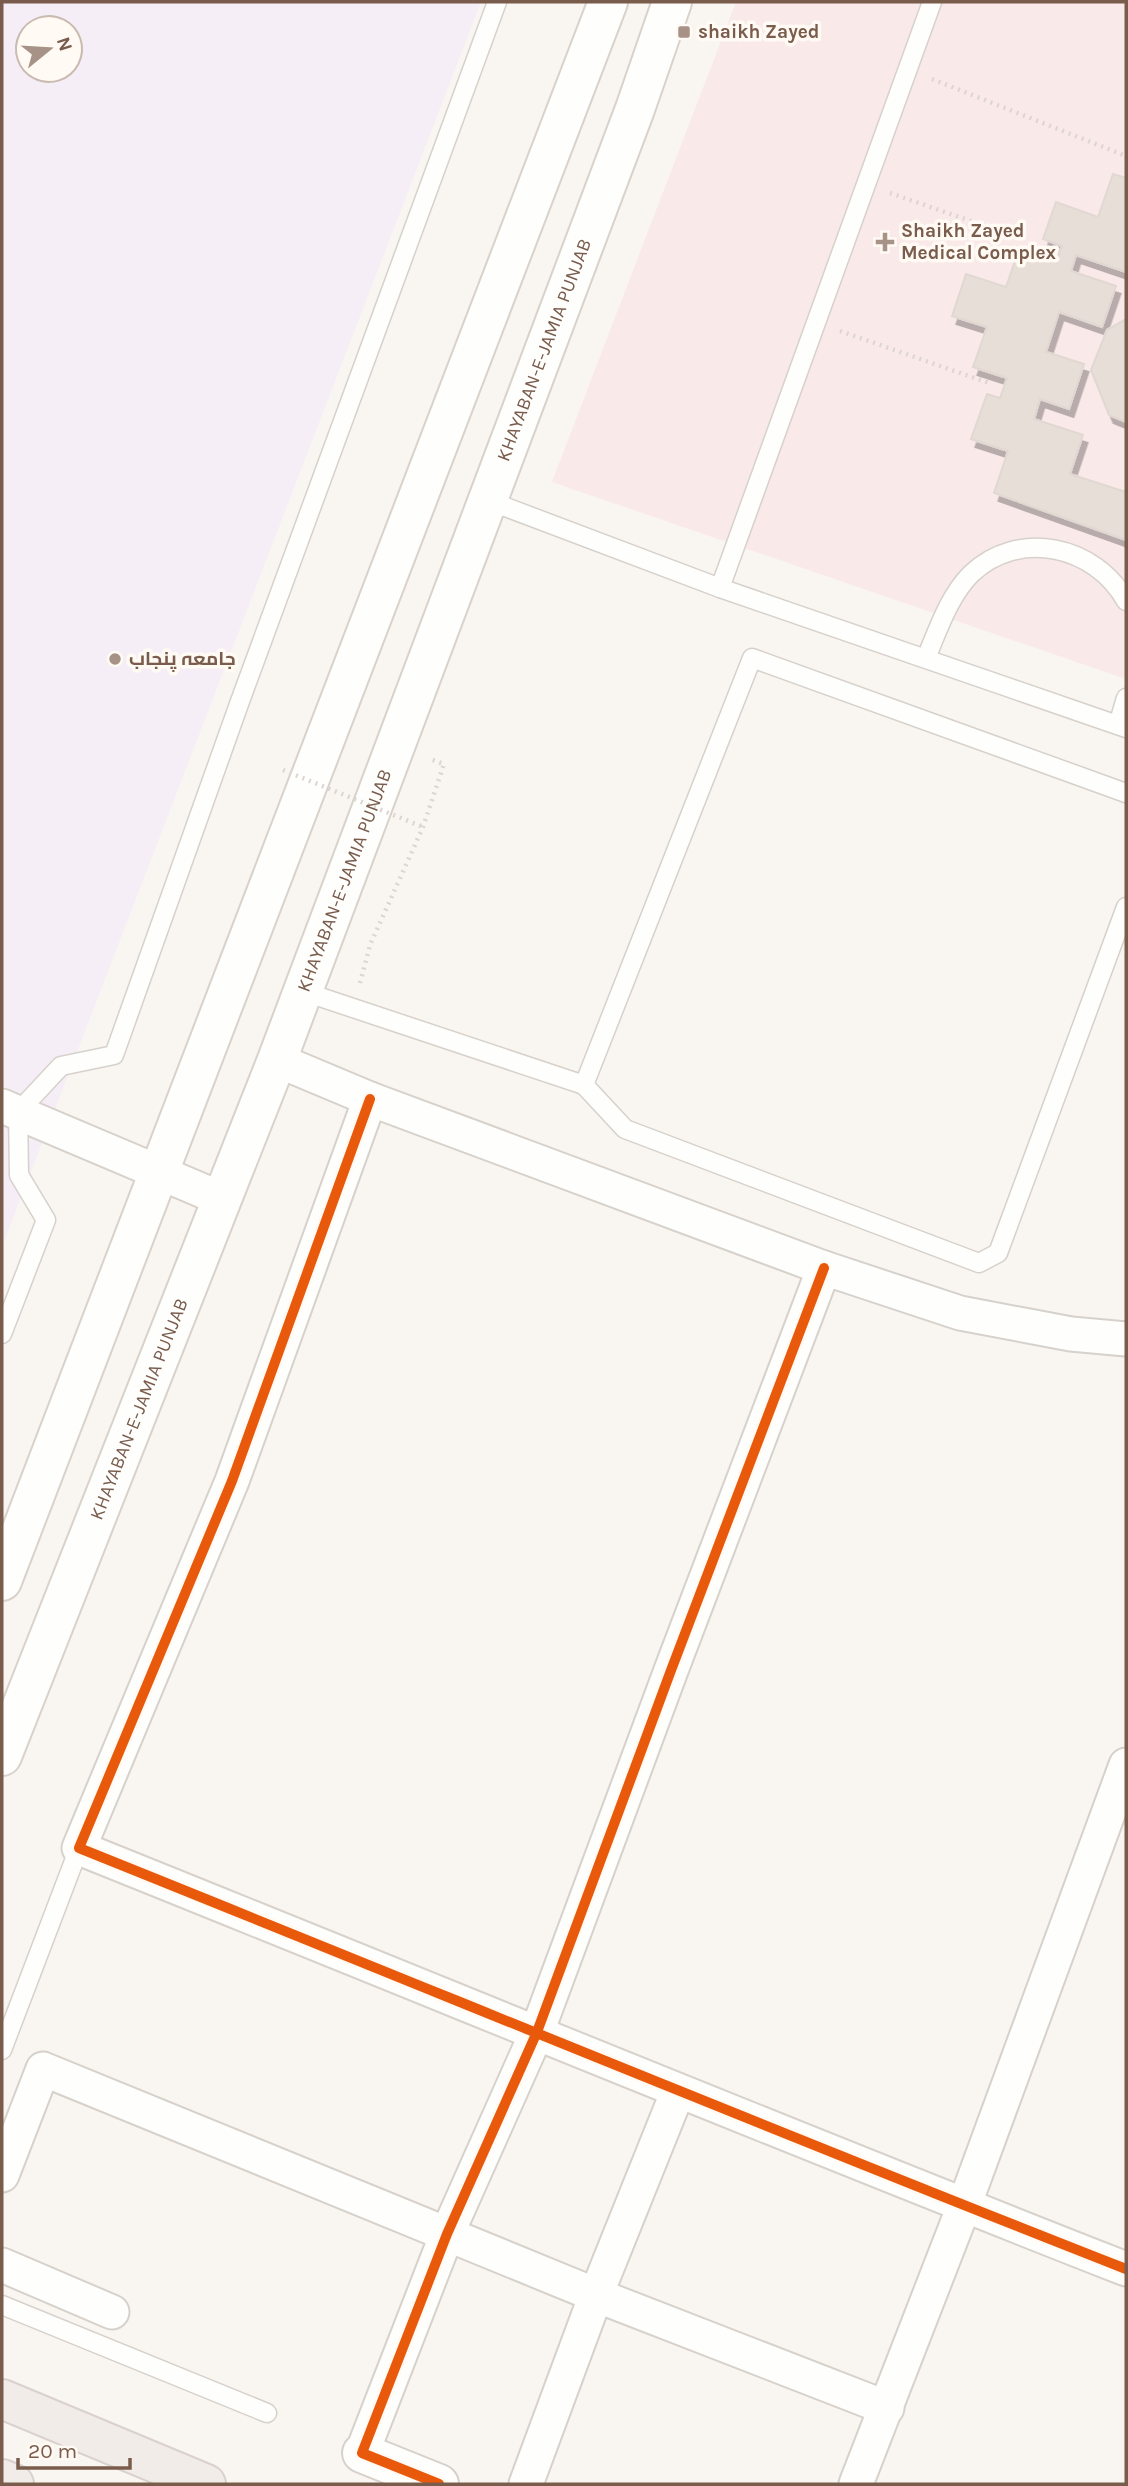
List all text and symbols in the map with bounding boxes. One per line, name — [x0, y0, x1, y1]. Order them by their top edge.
north arrow — [14, 14, 84, 84]
place label: shaikh Zayed — [698, 21, 819, 43]
marker: shaikh Zayed — [676, 24, 692, 40]
text: N — [52, 34, 77, 54]
place label: Shaikh Zayed Medical Complex — [901, 220, 1057, 264]
marker: Shaikh Zayed Medical Complex — [875, 232, 895, 252]
street label: KHAYABAN-E-JAMIA PUNJAB — [492, 236, 596, 464]
place label: جامعہ پنجاب — [129, 648, 236, 672]
marker: جامعہ پنجاب — [107, 651, 123, 667]
street label: KHAYABAN-E-JAMIA PUNJAB — [293, 766, 396, 995]
street label: KHAYABAN-E-JAMIA PUNJAB — [85, 1295, 193, 1523]
scale bar — [18, 2426, 130, 2470]
text: 20 m — [28, 2439, 77, 2463]

